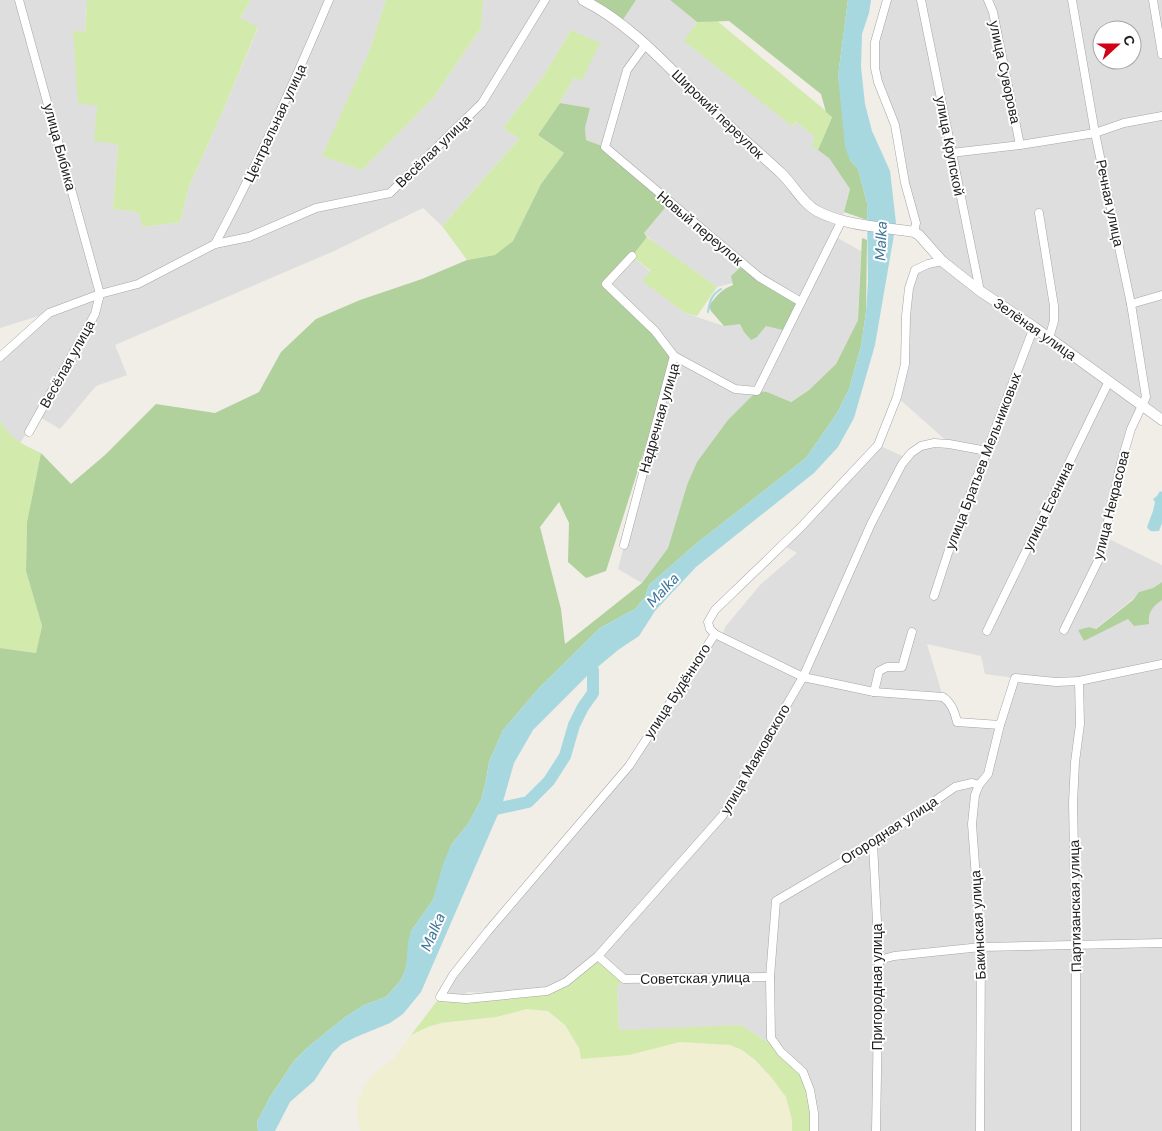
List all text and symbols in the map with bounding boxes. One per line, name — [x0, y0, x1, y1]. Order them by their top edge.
street label: улица Суворова — [985, 19, 1025, 125]
north arrow — [1092, 20, 1142, 70]
text: С — [1119, 32, 1139, 48]
street label: Центральная улица — [240, 61, 310, 185]
street label: Широкий переулок — [668, 65, 769, 163]
street label: улица Крупской — [931, 94, 969, 198]
street label: улица Бибика — [40, 102, 80, 193]
street label: Весёлая улица — [392, 110, 475, 191]
street label: Речная улица — [1092, 158, 1128, 248]
street label: Новый переулок — [653, 187, 747, 270]
water label: Malka — [870, 221, 892, 261]
street label: Зелёная улица — [990, 294, 1080, 364]
street label: Весёлая улица — [35, 317, 99, 411]
street label: Надречная улица — [635, 361, 683, 475]
street label: улица Братьев Мельниковых — [941, 370, 1025, 552]
street label: улица Некрасова — [1089, 448, 1133, 561]
street label: улица Есенина — [1019, 458, 1077, 554]
water label: Malka — [642, 569, 684, 611]
street label: улица Будённого — [640, 640, 714, 742]
street label: улица Маяковского — [716, 700, 794, 817]
street label: Огородная улица — [837, 792, 941, 868]
street label: Партизанская улица — [1065, 839, 1085, 972]
street label: Бакинская улица — [966, 870, 990, 980]
water label: Malka — [416, 910, 450, 954]
street label: Пригородная улица — [868, 923, 886, 1051]
street label: Советская улица — [640, 968, 750, 988]

